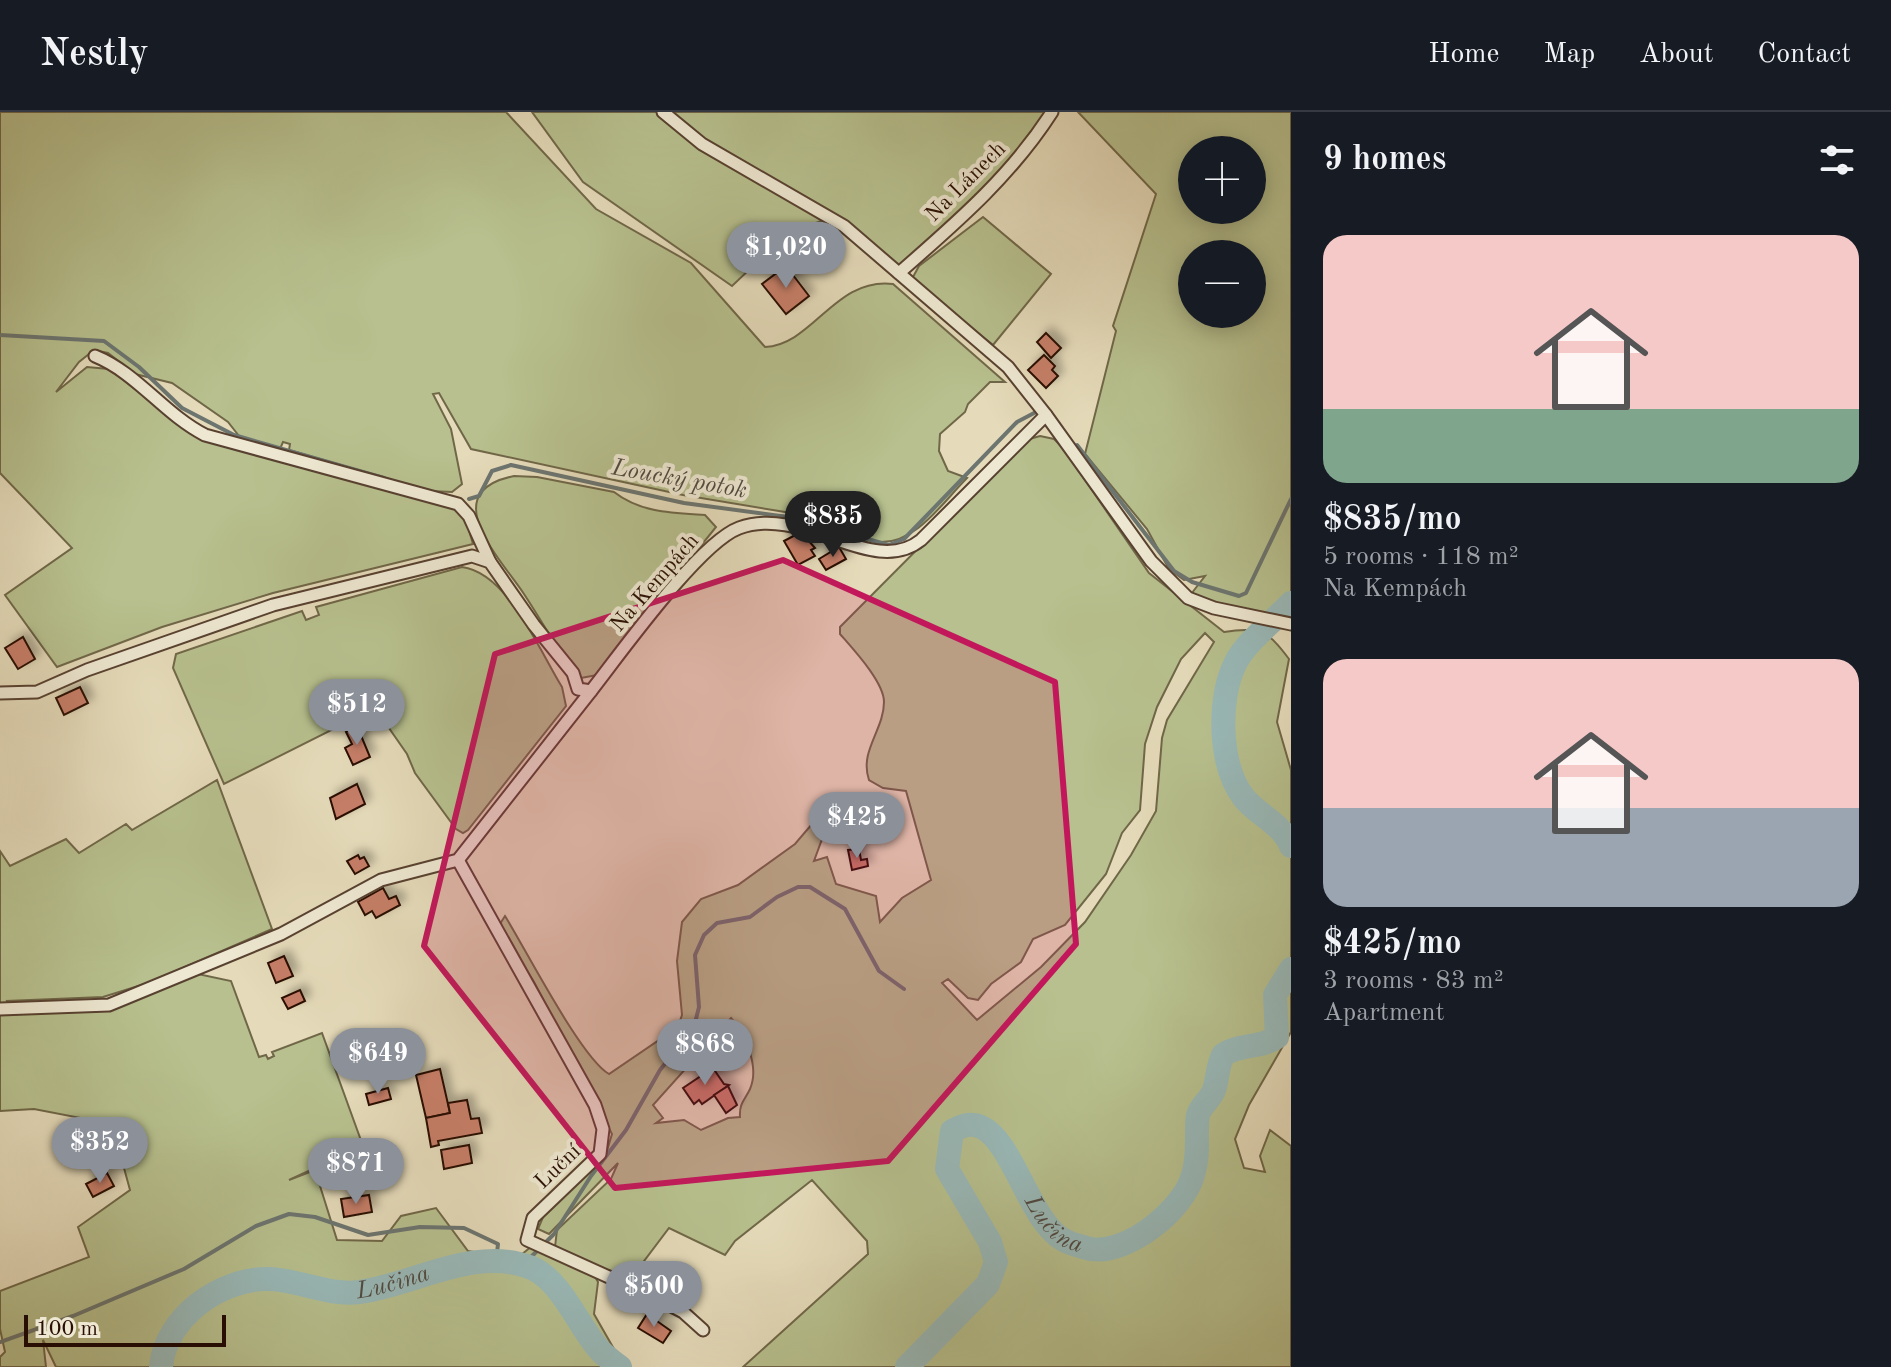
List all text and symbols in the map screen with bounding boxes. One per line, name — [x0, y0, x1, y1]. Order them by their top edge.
text: Nestly — [40, 36, 149, 74]
text: Home — [1428, 41, 1499, 69]
text: Map — [1543, 41, 1595, 69]
text: About — [1639, 41, 1714, 69]
text: Contact — [1758, 41, 1851, 69]
map controls — [1178, 136, 1266, 328]
button: + — [1178, 136, 1266, 224]
street label: Na Lánech — [922, 138, 1010, 226]
icon: filters — [1815, 138, 1859, 182]
text: 9 homes — [1323, 143, 1446, 177]
pin: $1,020 — [721, 222, 851, 290]
text: $1,020 — [745, 235, 827, 261]
button: − — [1178, 240, 1266, 328]
icon: home — [1519, 287, 1663, 431]
water label: Loucký potok — [609, 456, 748, 504]
pin: $835 — [786, 491, 880, 559]
text: $835/mo — [1323, 503, 1462, 537]
text: $835 — [803, 504, 863, 530]
street label: Na Kempách — [607, 530, 703, 636]
text: 5 rooms · 118 m² — [1323, 544, 1519, 570]
text: Na Kempách — [1323, 576, 1467, 602]
pin: $512 — [310, 679, 404, 747]
text: $512 — [327, 692, 387, 718]
icon: home — [1519, 711, 1663, 855]
pin: $425 — [810, 792, 904, 860]
text: $425 — [827, 805, 887, 831]
text: $425/mo — [1323, 927, 1462, 961]
text: 3 rooms · 83 m² — [1323, 968, 1504, 994]
text: Apartment — [1323, 1000, 1445, 1026]
pin: $868 — [658, 1019, 752, 1087]
pin: $649 — [331, 1028, 425, 1096]
text: $868 — [675, 1032, 735, 1058]
text: $649 — [348, 1041, 408, 1067]
pin: $352 — [53, 1117, 147, 1185]
text: $352 — [70, 1130, 130, 1156]
pin: $871 — [309, 1138, 403, 1206]
street label: Luční — [531, 1140, 586, 1194]
text: $871 — [326, 1151, 386, 1177]
water label: Lučina — [1019, 1191, 1086, 1258]
pin: $500 — [607, 1261, 701, 1329]
water label: Lučina — [354, 1262, 433, 1305]
text: $500 — [624, 1274, 684, 1300]
scale bar — [24, 1311, 226, 1347]
text: 100 m — [36, 1318, 98, 1340]

